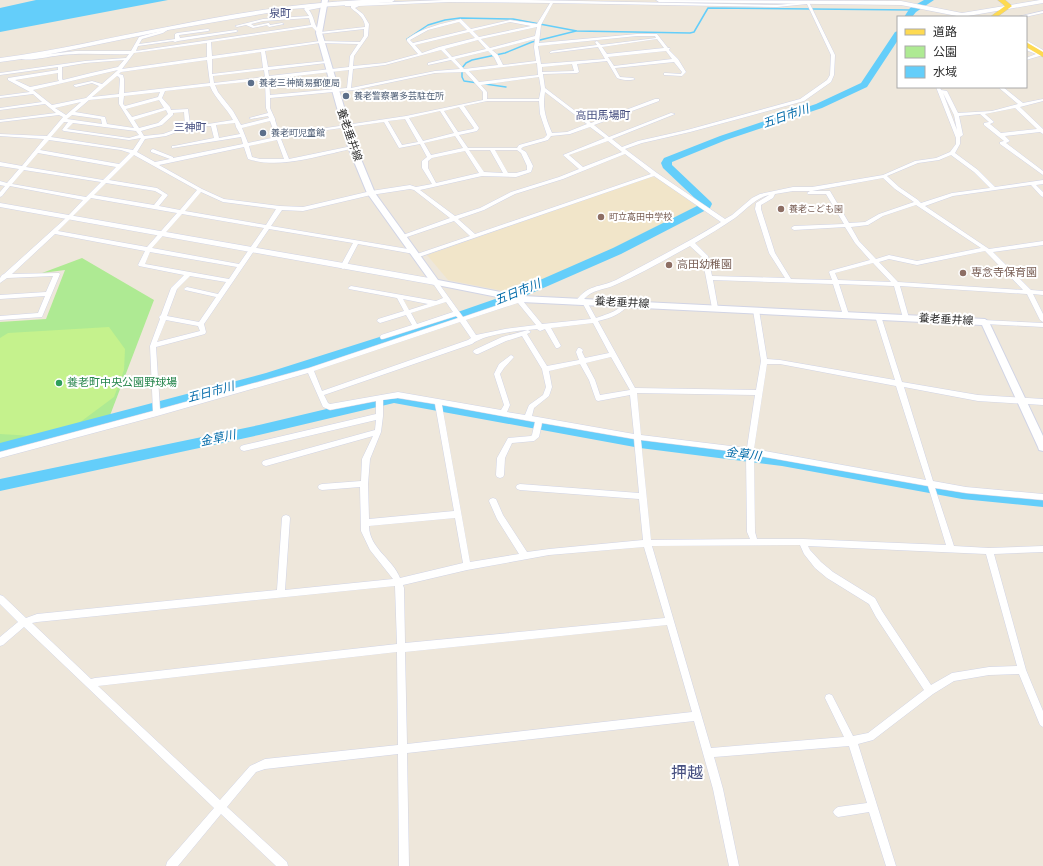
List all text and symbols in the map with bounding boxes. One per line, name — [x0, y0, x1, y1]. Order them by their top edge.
district label: 泉町 — [269, 7, 291, 21]
legend — [897, 16, 1027, 88]
text: 道路 — [933, 25, 957, 41]
text: 公園 — [933, 45, 957, 61]
text: 水域 — [933, 65, 957, 81]
marker: 養老三神簡易郵便局 — [246, 78, 256, 88]
place label: 養老三神簡易郵便局 — [259, 78, 340, 89]
marker: 養老警察署多芸駐在所 — [341, 91, 351, 101]
place label: 養老警察署多芸駐在所 — [354, 91, 444, 102]
water label: 五日市川 — [761, 101, 813, 132]
street label: 養老垂井線 — [333, 107, 365, 163]
district label: 高田馬場町 — [576, 109, 631, 123]
district label: 三神町 — [174, 121, 207, 135]
marker: 養老町児童館 — [258, 128, 268, 138]
place label: 養老町児童館 — [271, 128, 325, 139]
marker: 養老こども園 — [776, 204, 786, 214]
place label: 養老こども園 — [789, 204, 843, 215]
marker: 町立高田中学校 — [596, 212, 606, 222]
place label: 町立高田中学校 — [609, 212, 672, 223]
place label: 高田幼稚園 — [677, 258, 732, 272]
marker: 高田幼稚園 — [664, 260, 674, 270]
place label: 専念寺保育園 — [971, 266, 1037, 280]
marker: 専念寺保育園 — [958, 268, 968, 278]
water label: 五日市川 — [493, 276, 545, 309]
street label: 養老垂井線 — [594, 295, 650, 311]
street label: 養老垂井線 — [918, 312, 974, 328]
place label: 養老町中央公園野球場 — [67, 376, 177, 390]
marker: 養老町中央公園野球場 — [54, 378, 64, 388]
water label: 五日市川 — [186, 379, 238, 407]
water label: 金草川 — [199, 427, 239, 451]
water label: 金草川 — [724, 445, 764, 465]
district label: 押越 — [671, 764, 703, 784]

